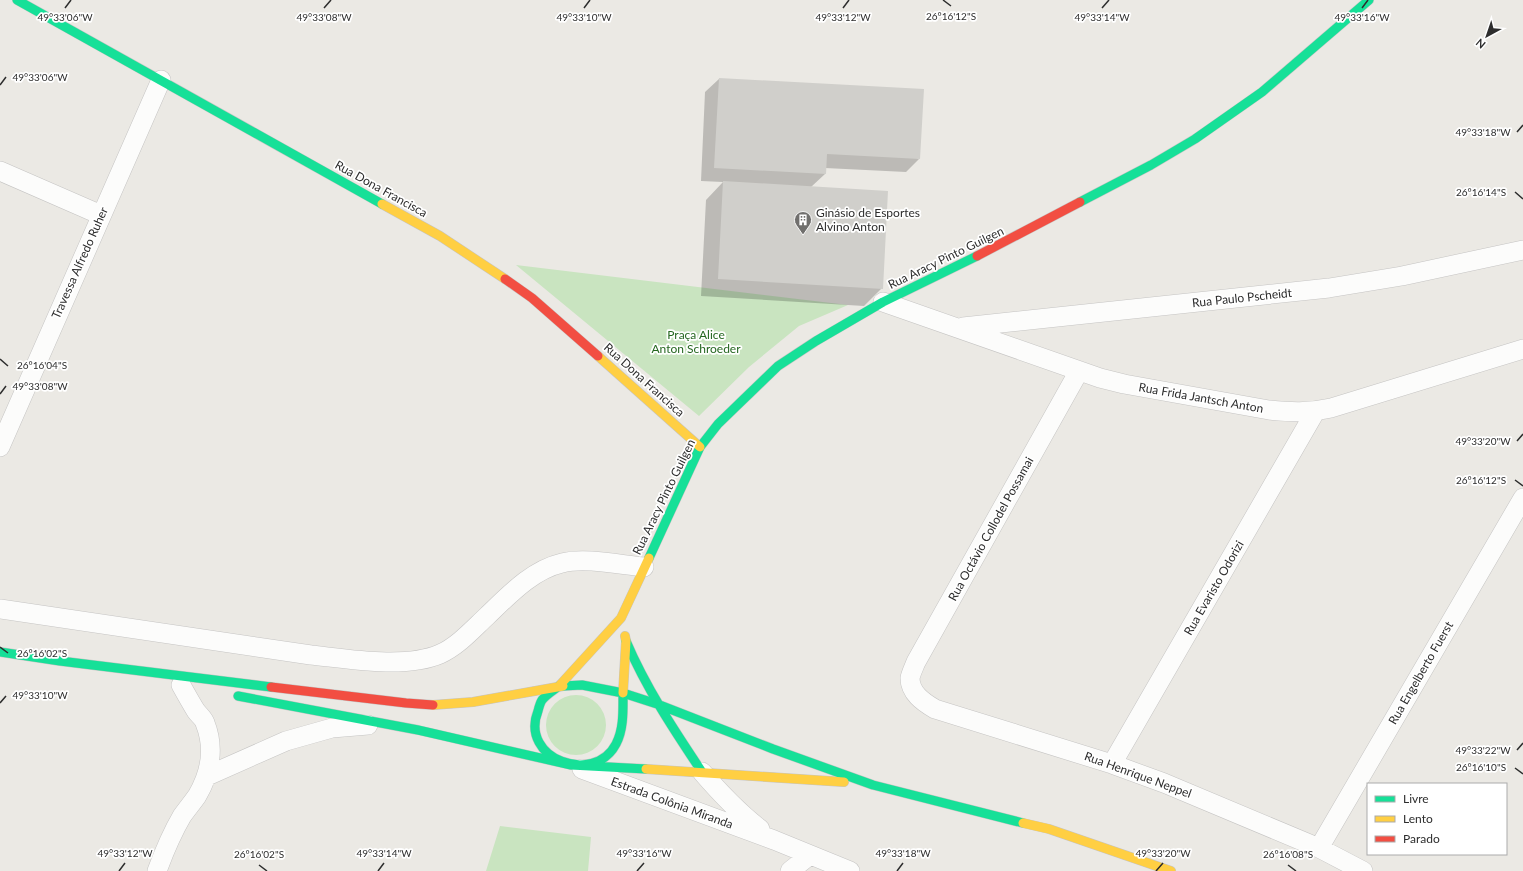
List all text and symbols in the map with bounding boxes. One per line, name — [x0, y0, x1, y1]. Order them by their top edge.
text: 26°16'12"S — [926, 10, 976, 22]
text: 49°33'06"W — [37, 11, 93, 23]
text: 49°33'08"W — [296, 11, 352, 23]
text: 49°33'10"W — [556, 11, 612, 23]
text: 49°33'12"W — [815, 11, 871, 23]
text: 49°33'14"W — [1074, 11, 1130, 23]
text: 49°33'16"W — [1334, 11, 1390, 23]
north arrow — [1467, 16, 1507, 56]
text: N — [1473, 36, 1488, 52]
text: 49°33'06"W — [12, 71, 68, 83]
text: 49°33'18"W — [1455, 126, 1511, 138]
street label: Rua Dona Francisca — [332, 157, 430, 220]
text: 26°16'14"S — [1456, 186, 1506, 198]
street label: Travessa Alfredo Ruher — [48, 204, 111, 321]
place label: Ginásio de Esportes Alvino Anton — [816, 205, 920, 234]
building icon: Ginásio de Esportes Alvino Anton — [793, 210, 813, 235]
street label: Rua Aracy Pinto Guilgen — [886, 223, 1006, 292]
street label: Rua Paulo Pscheidt — [1191, 285, 1293, 310]
park label: Praça Alice Anton Schroeder — [651, 327, 741, 356]
street label: Rua Dona Francisca — [601, 340, 688, 420]
text: 26°16'04"S — [17, 359, 67, 371]
street label: Rua Frida Jantsch Anton — [1138, 379, 1265, 416]
text: 49°33'08"W — [12, 380, 68, 392]
text: 49°33'20"W — [1455, 435, 1511, 447]
street label: Rua Aracy Pinto Guilgen — [629, 437, 698, 557]
street label: Rua Octávio Collodel Possamai — [945, 454, 1037, 603]
text: 26°16'12"S — [1456, 474, 1506, 486]
street label: Rua Evaristo Odorizi — [1180, 538, 1247, 638]
street label: Rua Engelberto Fuerst — [1385, 618, 1457, 727]
text: 26°16'02"S — [17, 647, 67, 659]
text: 49°33'10"W — [12, 689, 68, 701]
text: 49°33'22"W — [1455, 744, 1511, 756]
street label: Rua Henrique Neppel — [1083, 748, 1194, 801]
text: 26°16'10"S — [1456, 761, 1506, 773]
street label: Estrada Colônia Miranda — [609, 773, 735, 832]
legend — [1367, 783, 1507, 855]
text: Livre — [1403, 791, 1429, 806]
text: Lento — [1403, 811, 1433, 826]
text: Parado — [1403, 831, 1440, 846]
text: 49°33'12"W — [97, 847, 153, 859]
text: 49°33'14"W — [356, 847, 412, 859]
text: 49°33'16"W — [616, 847, 672, 859]
text: 49°33'18"W — [875, 847, 931, 859]
text: 49°33'20"W — [1135, 847, 1191, 859]
text: 26°16'02"S — [234, 848, 284, 860]
text: 26°16'08"S — [1263, 848, 1313, 860]

